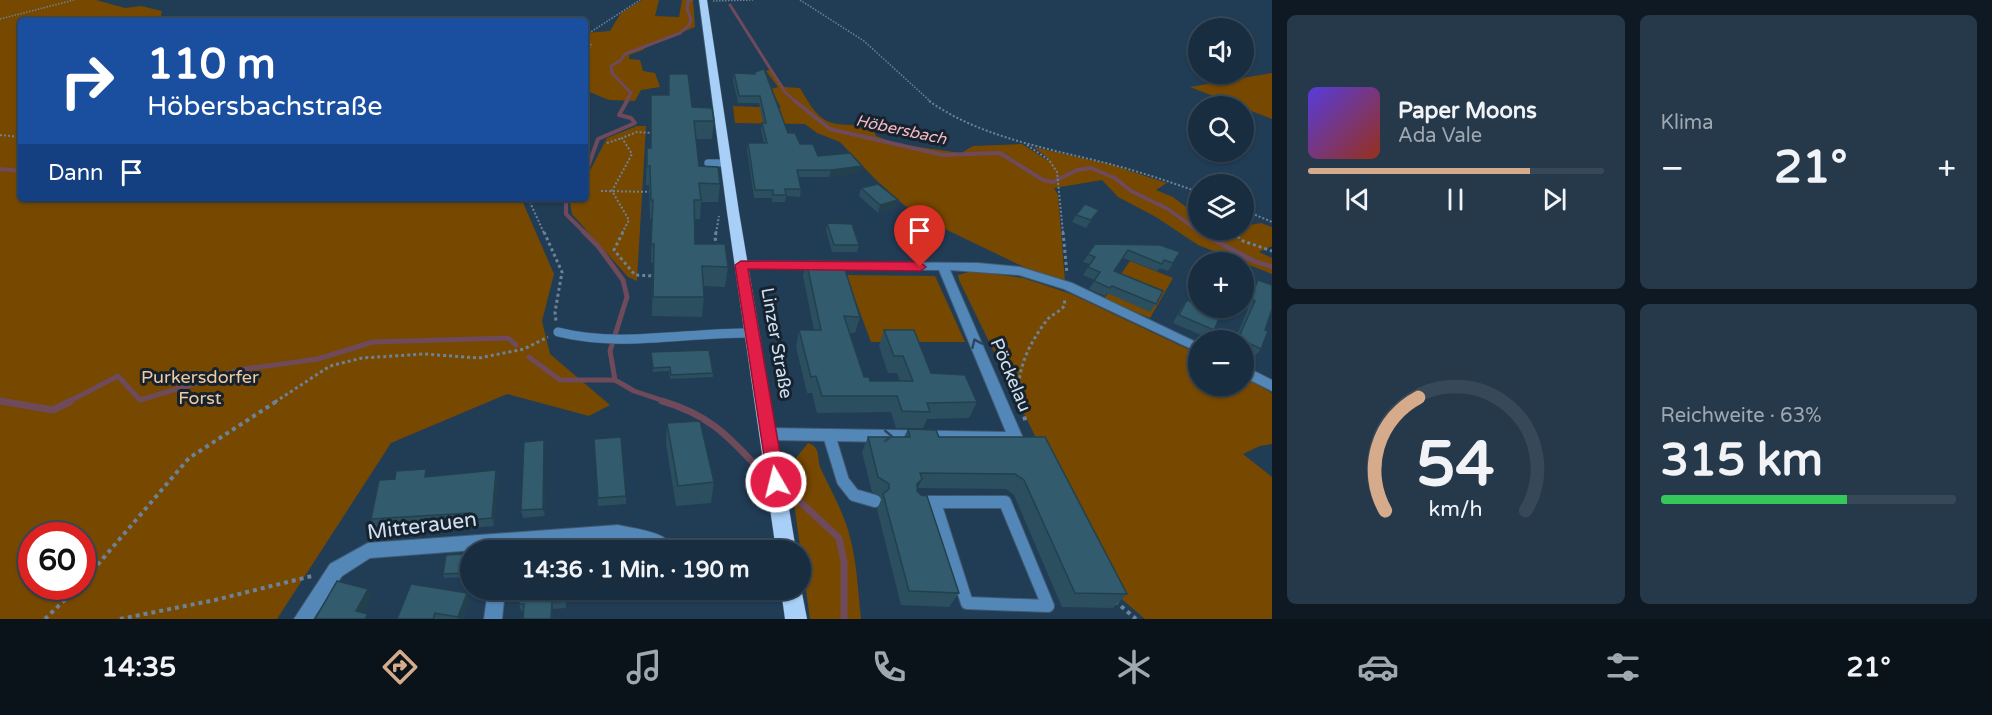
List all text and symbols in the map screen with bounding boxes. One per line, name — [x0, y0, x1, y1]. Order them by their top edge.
map controls — [1188, 18, 1254, 396]
button: sound — [1188, 18, 1254, 84]
text: 110 m — [147, 39, 276, 90]
icon: right — [48, 42, 126, 120]
text: Höbersbachstraße — [147, 90, 382, 123]
button: search — [1188, 96, 1254, 162]
text: Paper Moons — [1398, 98, 1537, 124]
water label: Höbersbach — [854, 111, 949, 150]
text: Klima — [1661, 111, 1713, 135]
text: Ada Vale — [1398, 124, 1482, 148]
text: 21° — [1774, 141, 1847, 195]
text: − — [1661, 149, 1684, 188]
text: + — [1937, 149, 1956, 188]
icon: arrive — [115, 156, 148, 189]
text: Dann — [48, 160, 103, 186]
button: layers — [1188, 174, 1254, 240]
icon: previous — [1341, 183, 1374, 216]
icon: pause — [1439, 183, 1472, 216]
icon: next — [1538, 183, 1571, 216]
pin — [894, 205, 945, 267]
icon: arrive — [903, 214, 936, 247]
button: + — [1188, 252, 1254, 318]
street label: Linzer Straße — [756, 286, 798, 400]
button: − — [1188, 330, 1254, 396]
street label: Pöckelau — [986, 335, 1036, 415]
one-way arrow — [971, 338, 983, 349]
park label: Purkersdorfer Forst — [141, 366, 259, 409]
text: Reichweite · 63% — [1661, 404, 1822, 428]
text: 54 — [1417, 428, 1495, 503]
one-way arrow — [883, 430, 892, 442]
text: 315 km — [1661, 434, 1823, 488]
position arrow — [744, 450, 808, 514]
text: km/h — [1429, 496, 1483, 522]
street label: Mitterauen — [366, 507, 478, 545]
speed limit sign: 60 — [18, 522, 96, 600]
text: 14:36 · 1 Min. · 190 m — [522, 557, 749, 583]
icon: directions — [379, 646, 421, 688]
icon: music — [623, 646, 665, 688]
icon: phone — [868, 646, 910, 688]
icon: climate — [1113, 646, 1155, 688]
icon: car — [1357, 646, 1399, 688]
icon: filters — [1602, 646, 1644, 688]
text: 14:35 — [101, 651, 176, 684]
text: 21° — [1847, 651, 1891, 684]

